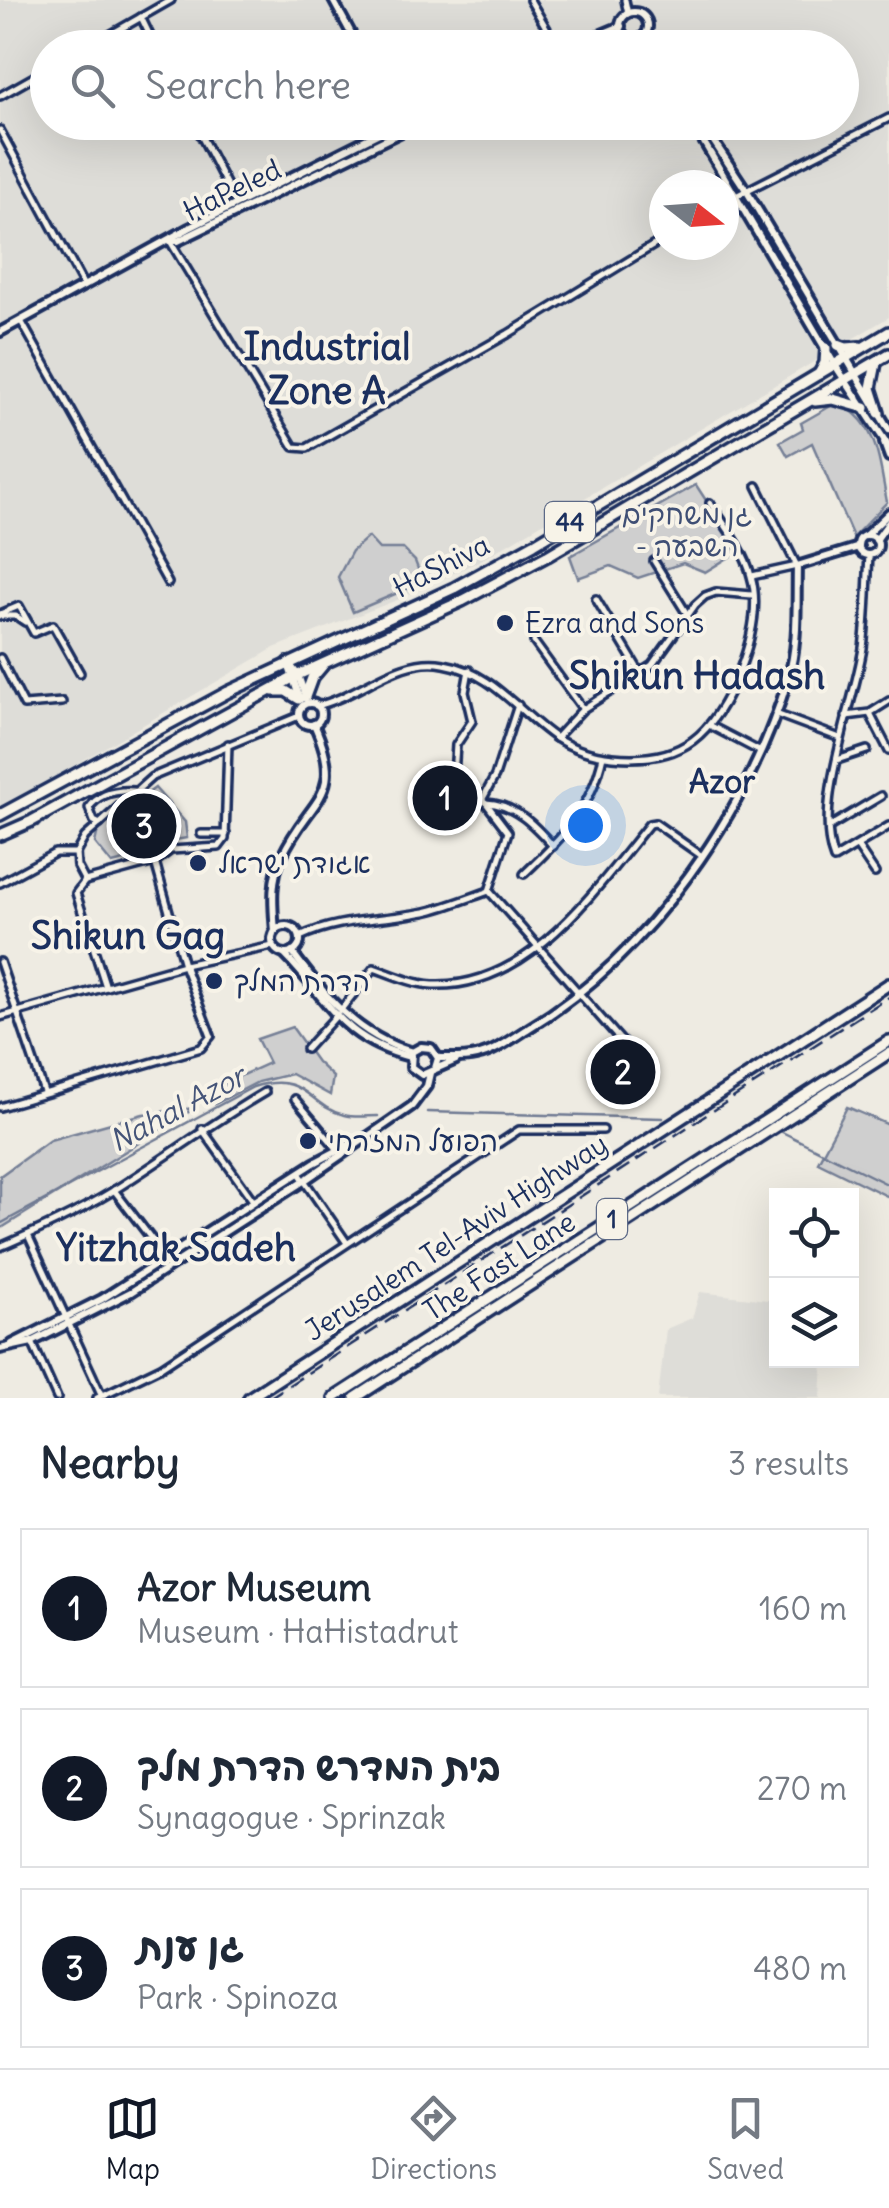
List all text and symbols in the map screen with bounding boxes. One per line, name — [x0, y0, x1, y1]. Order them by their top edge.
search box — [30, 30, 859, 140]
icon: search — [65, 58, 120, 113]
text: Search here — [145, 62, 351, 109]
street label: HaPeled — [177, 151, 287, 229]
north arrow — [649, 170, 739, 260]
district label: Industrial Zone A — [243, 323, 411, 414]
park label: גן משחקים - השבעה — [622, 496, 752, 564]
road number: 44 — [545, 502, 595, 542]
street label: HaShiva — [387, 526, 495, 606]
place label: Ezra and Sons — [525, 605, 704, 641]
marker: Ezra and Sons — [494, 612, 516, 634]
district label: Shikun Hadash — [569, 652, 825, 699]
pin: 1 — [412, 760, 478, 836]
district label: Azor — [689, 761, 756, 802]
pin: 3 — [112, 788, 176, 864]
your location — [560, 800, 611, 851]
place label: אגודת ישראל — [218, 845, 371, 881]
marker: אגודת ישראל — [187, 852, 209, 874]
district label: Shikun Gag — [31, 912, 225, 959]
place label: הדרת המלך — [234, 963, 370, 999]
marker: הדרת המלך — [203, 970, 225, 992]
pin: 2 — [590, 1034, 656, 1110]
water label: Nahal Azor — [103, 1055, 255, 1160]
place label: הפועל המזרחי — [328, 1123, 498, 1159]
street label: Jerusalem Tel-Aviv Highway — [298, 1125, 614, 1349]
marker: הפועל המזרחי — [297, 1130, 319, 1152]
map controls — [769, 1188, 859, 1368]
button: locate — [769, 1188, 859, 1278]
road number: 1 — [597, 1199, 627, 1239]
street label: The Fast Lane — [416, 1203, 582, 1329]
district label: Yitzhak Sadeh — [55, 1224, 296, 1271]
button: layers — [769, 1278, 859, 1368]
text: Nearby — [40, 1437, 179, 1489]
text: 3 results — [728, 1443, 849, 1484]
text: Azor Museum — [137, 1564, 371, 1611]
text: 1 — [68, 1588, 81, 1629]
text: 160 m — [759, 1588, 847, 1629]
text: Museum · HaHistadrut — [137, 1611, 459, 1652]
text: בית המדרש הדרת מלך — [137, 1743, 501, 1790]
text: 2 — [66, 1768, 83, 1809]
text: 270 m — [757, 1768, 847, 1809]
text: Synagogue · Sprinzak — [137, 1797, 446, 1838]
text: גן ענת — [137, 1923, 244, 1970]
text: 3 — [65, 1948, 84, 1989]
text: 480 m — [753, 1948, 847, 1989]
text: Park · Spinoza — [137, 1977, 338, 2018]
tab: Map — [105, 2091, 160, 2187]
tab: Directions — [370, 2091, 497, 2187]
tab: Saved — [707, 2091, 784, 2187]

